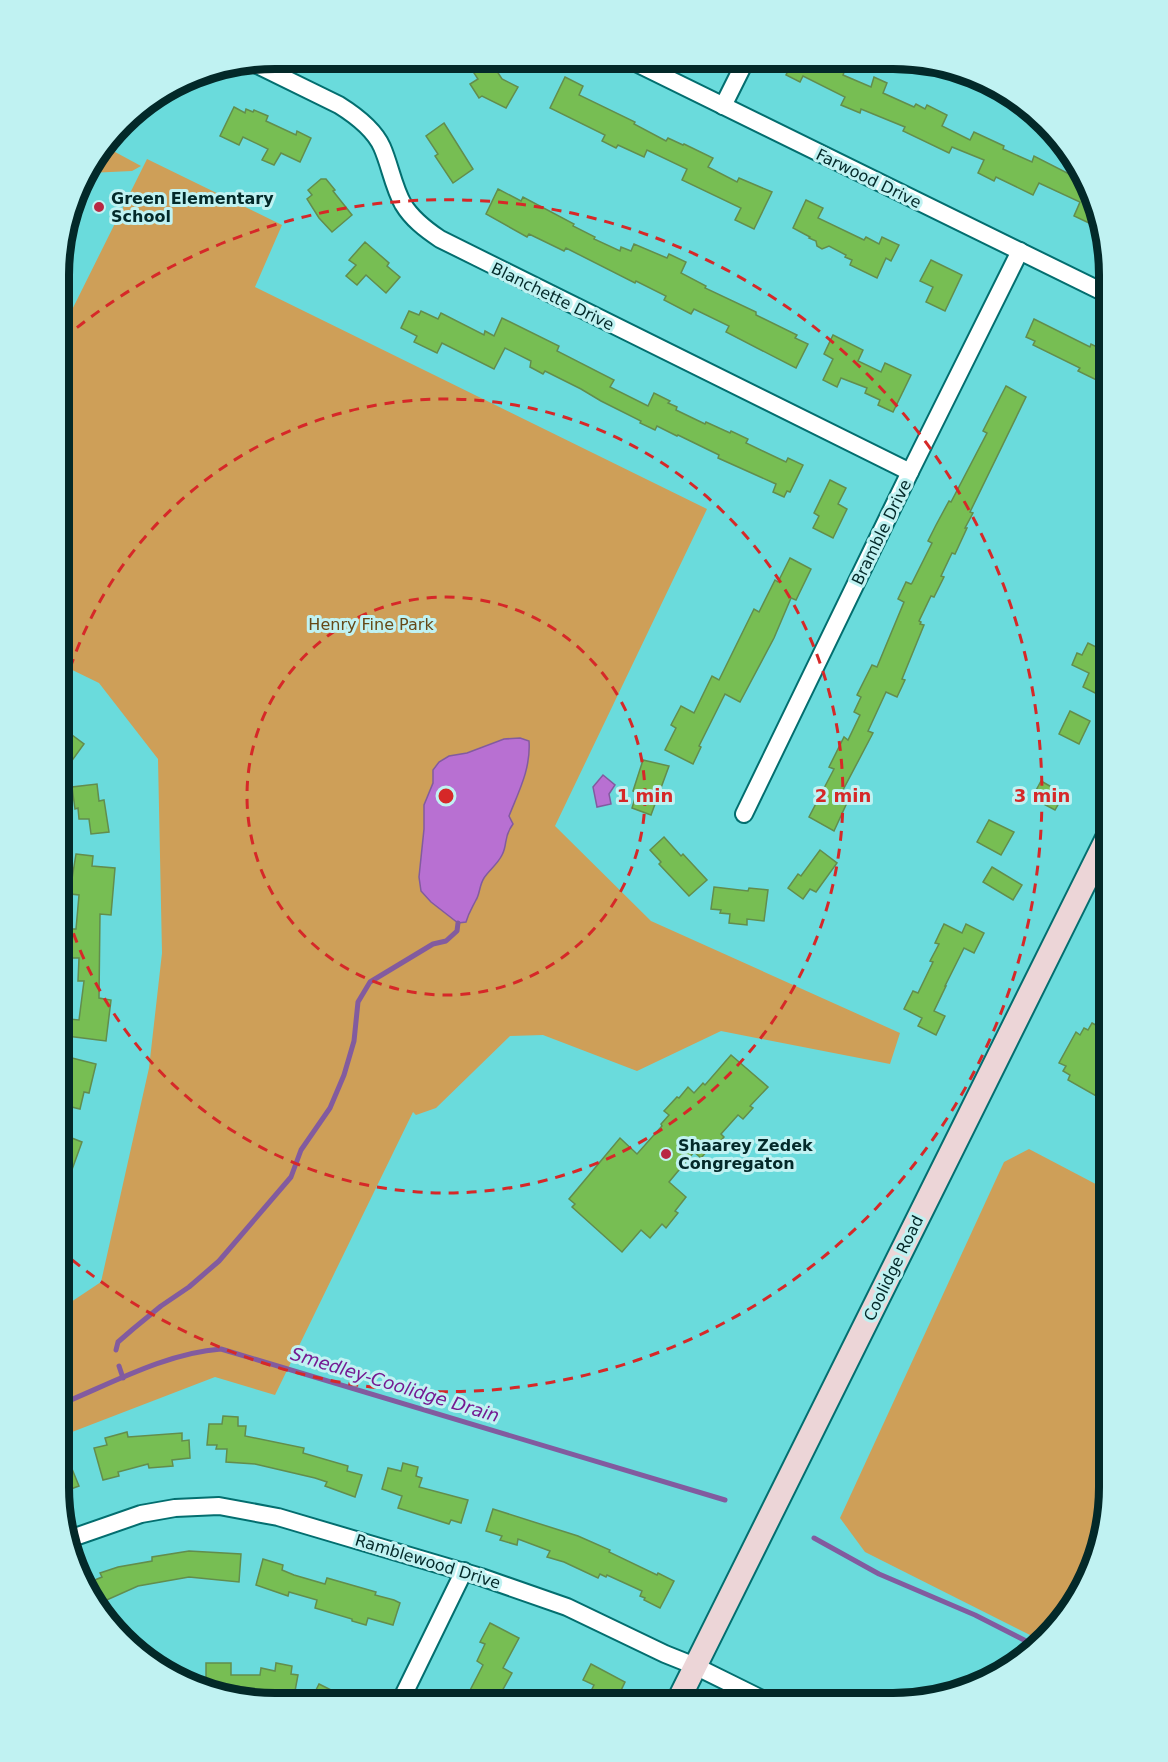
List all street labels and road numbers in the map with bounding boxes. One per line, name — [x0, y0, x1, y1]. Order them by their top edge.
street label: Farwood Drive — [813, 145, 924, 212]
street label: Blanchette Drive — [488, 258, 617, 334]
street label: Bramble Drive — [848, 476, 915, 588]
street label: Coolidge Road — [860, 1212, 927, 1324]
street label: Ramblewood Drive — [353, 1530, 503, 1593]

